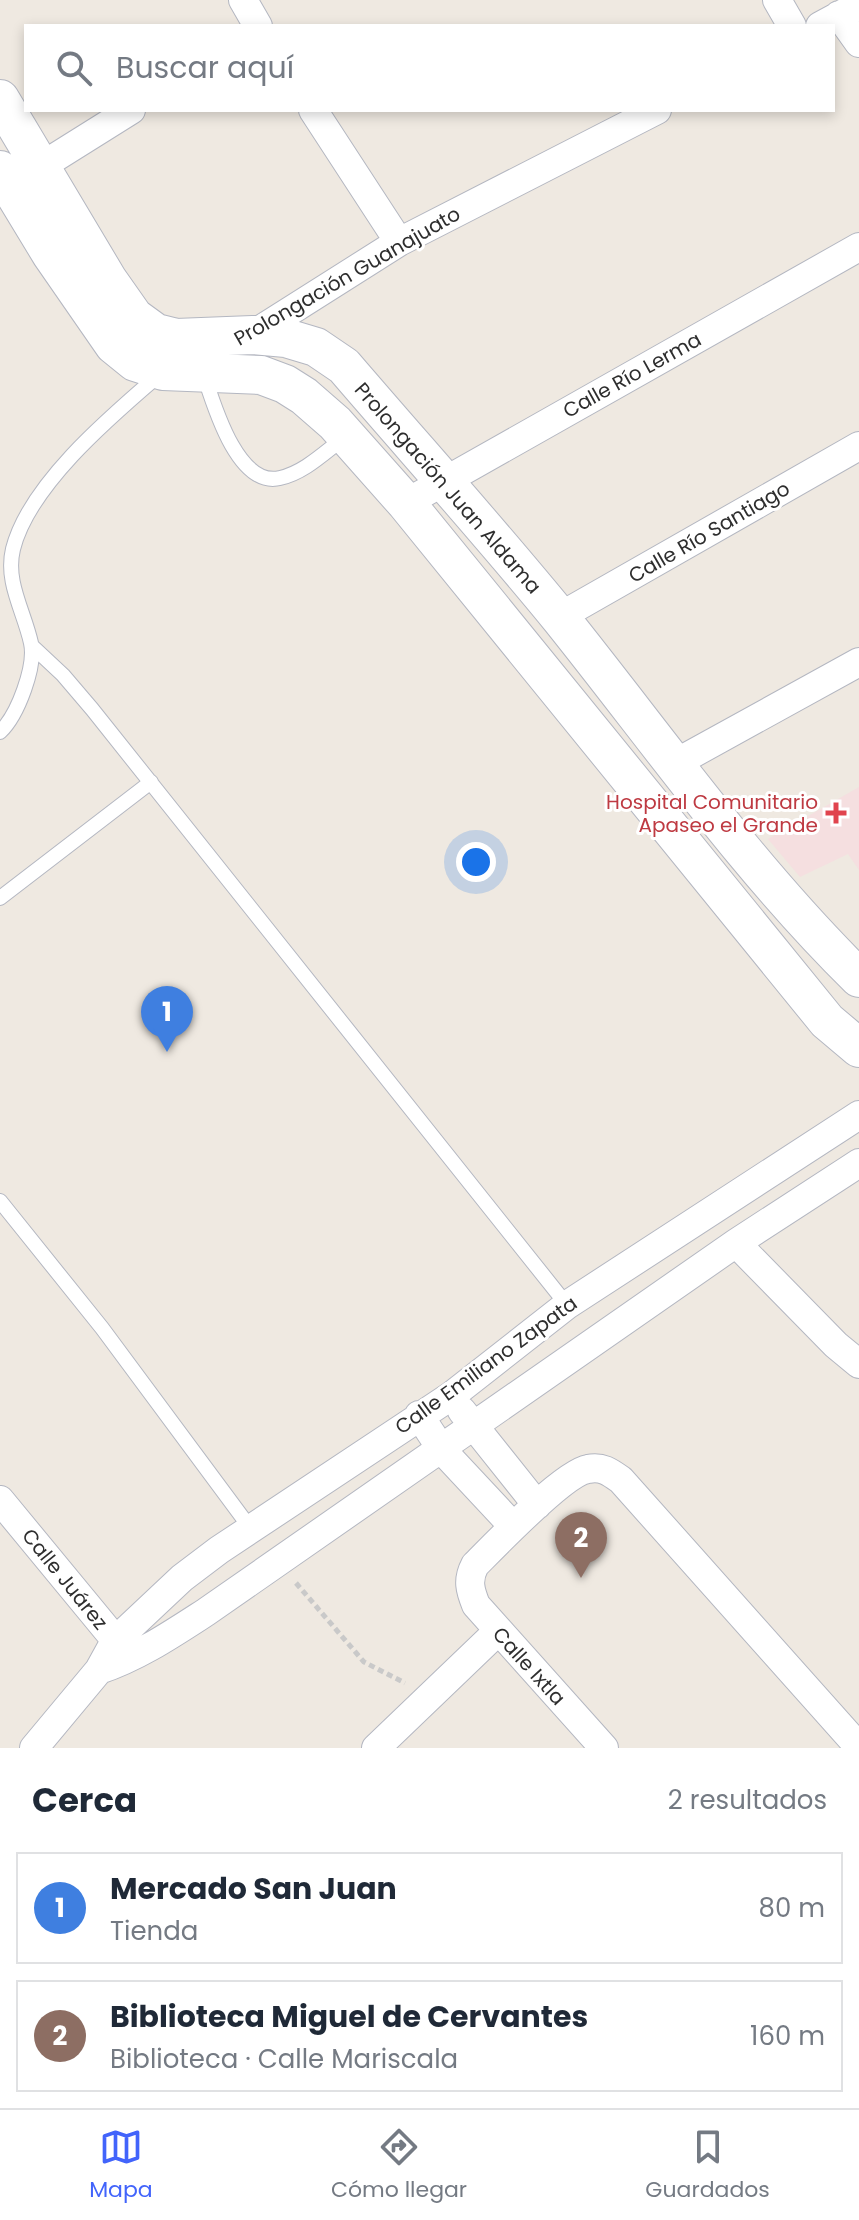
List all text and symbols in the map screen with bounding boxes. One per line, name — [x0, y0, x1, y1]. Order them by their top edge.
search box — [24, 24, 835, 112]
icon: search — [52, 46, 96, 90]
text: Buscar aquí — [116, 46, 294, 89]
street label: Prolongación Guanajuato — [229, 200, 465, 352]
street label: Calle Río Lerma — [558, 325, 706, 425]
street label: Prolongación Juan Aldama — [348, 376, 548, 600]
street label: Calle Río Santiago — [623, 474, 795, 590]
place label: Hospital Comunitario Apaseo el Grande — [606, 788, 818, 839]
marker: Hospital Comunitario Apaseo el Grande — [825, 802, 847, 824]
your location — [456, 842, 496, 882]
pin: 1 — [141, 986, 193, 1052]
street label: Calle Emiliano Zapata — [389, 1289, 583, 1441]
pin: 2 — [555, 1512, 607, 1578]
street label: Calle Juárez — [16, 1523, 114, 1635]
street label: Calle Ixtla — [486, 1621, 572, 1711]
text: Cerca — [32, 1776, 137, 1824]
text: 2 resultados — [668, 1782, 827, 1818]
text: Mercado San Juan — [110, 1867, 397, 1910]
text: 1 — [55, 1890, 65, 1926]
text: 80 m — [759, 1890, 825, 1926]
text: Tienda — [110, 1913, 198, 1949]
text: Biblioteca Miguel de Cervantes — [110, 1995, 588, 2038]
text: 2 — [53, 2018, 67, 2054]
text: 160 m — [750, 2018, 825, 2054]
text: Biblioteca · Calle Mariscala — [110, 2041, 458, 2077]
tab: Mapa — [89, 2125, 153, 2206]
tab: Cómo llegar — [331, 2125, 467, 2206]
tab: Guardados — [645, 2125, 770, 2206]

